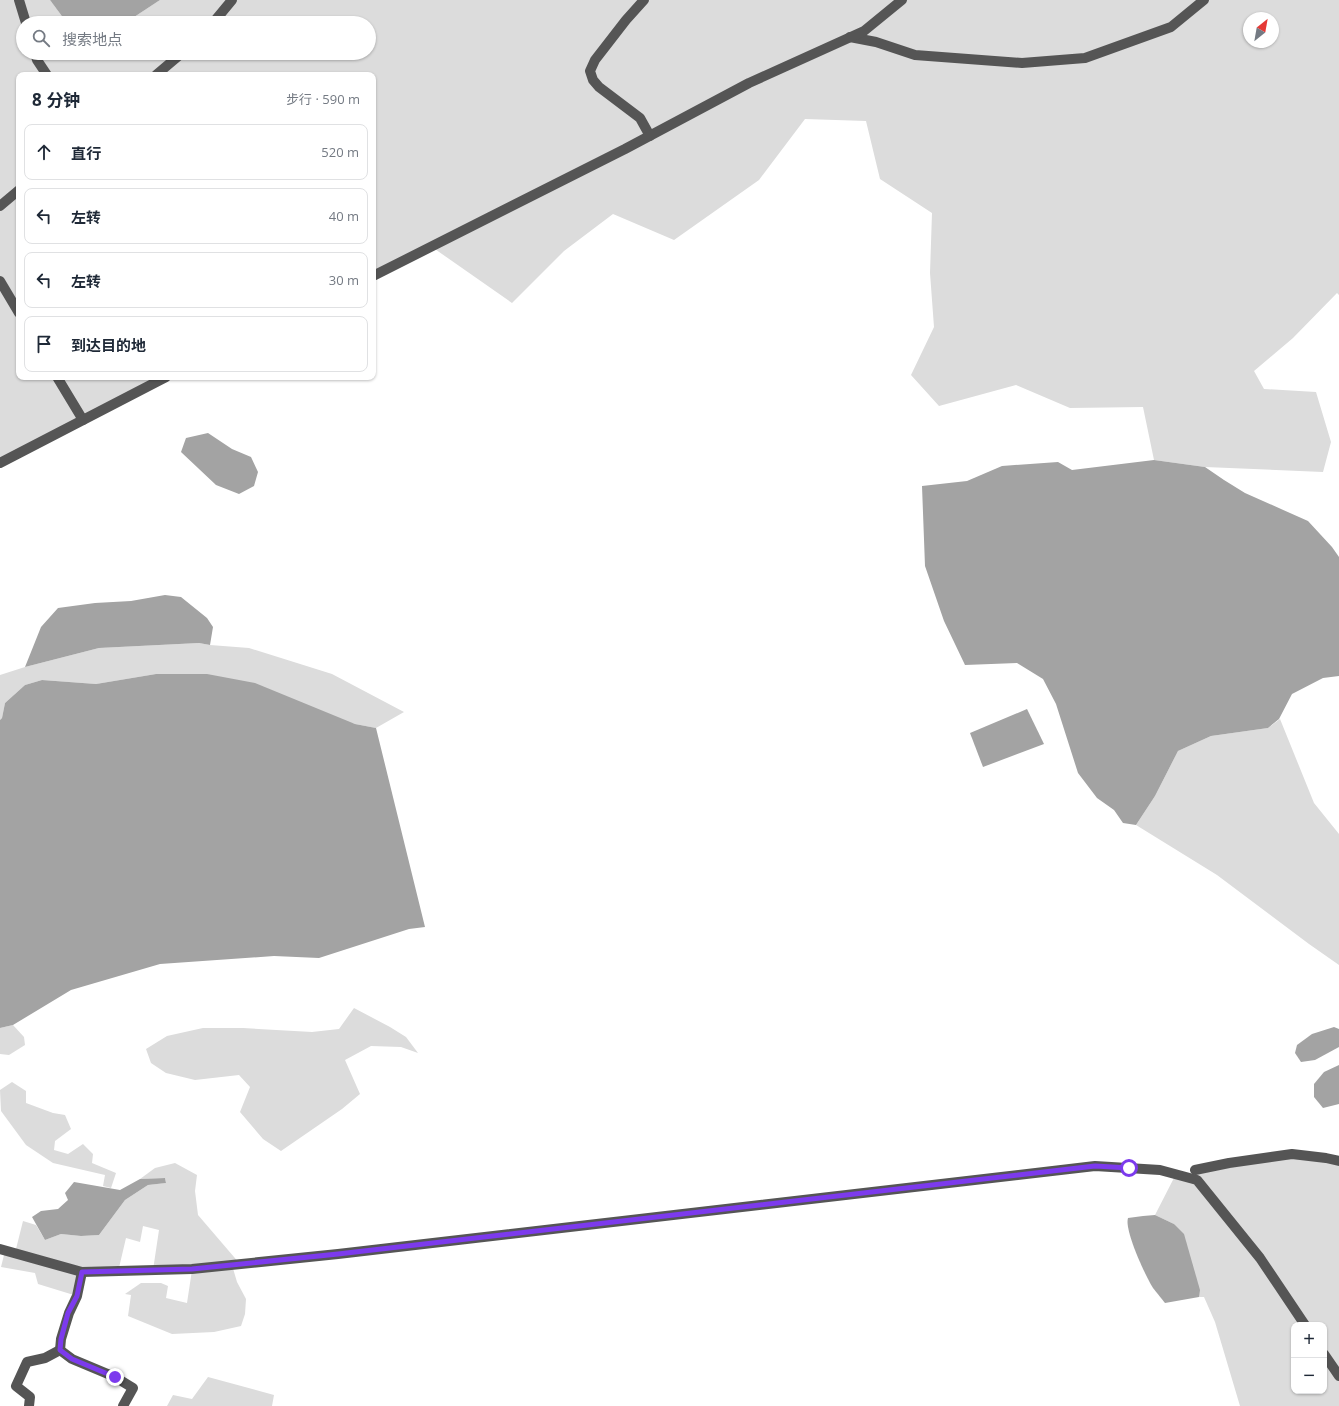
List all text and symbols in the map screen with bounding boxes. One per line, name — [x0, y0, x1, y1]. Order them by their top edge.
north arrow — [1243, 12, 1279, 48]
search box — [16, 16, 376, 60]
icon: search — [30, 27, 52, 49]
text: 搜索地点 — [62, 29, 122, 49]
text: 8 分钟 — [32, 88, 80, 111]
text: 步行 · 590 m — [286, 90, 360, 108]
icon: ahead — [33, 141, 55, 163]
text: 直行 — [71, 143, 101, 163]
text: 520 m — [321, 143, 359, 161]
icon: left — [33, 205, 55, 227]
text: 左转 — [71, 207, 101, 227]
text: 40 m — [329, 207, 359, 225]
icon: left — [33, 269, 55, 291]
text: 左转 — [71, 271, 101, 291]
text: 30 m — [329, 271, 359, 289]
icon: arrive — [33, 333, 55, 355]
text: 到达目的地 — [71, 335, 146, 355]
route start — [1120, 1159, 1138, 1177]
map controls — [1291, 1322, 1327, 1394]
button: + — [1291, 1322, 1327, 1358]
button: − — [1291, 1358, 1327, 1394]
route end — [106, 1368, 124, 1386]

